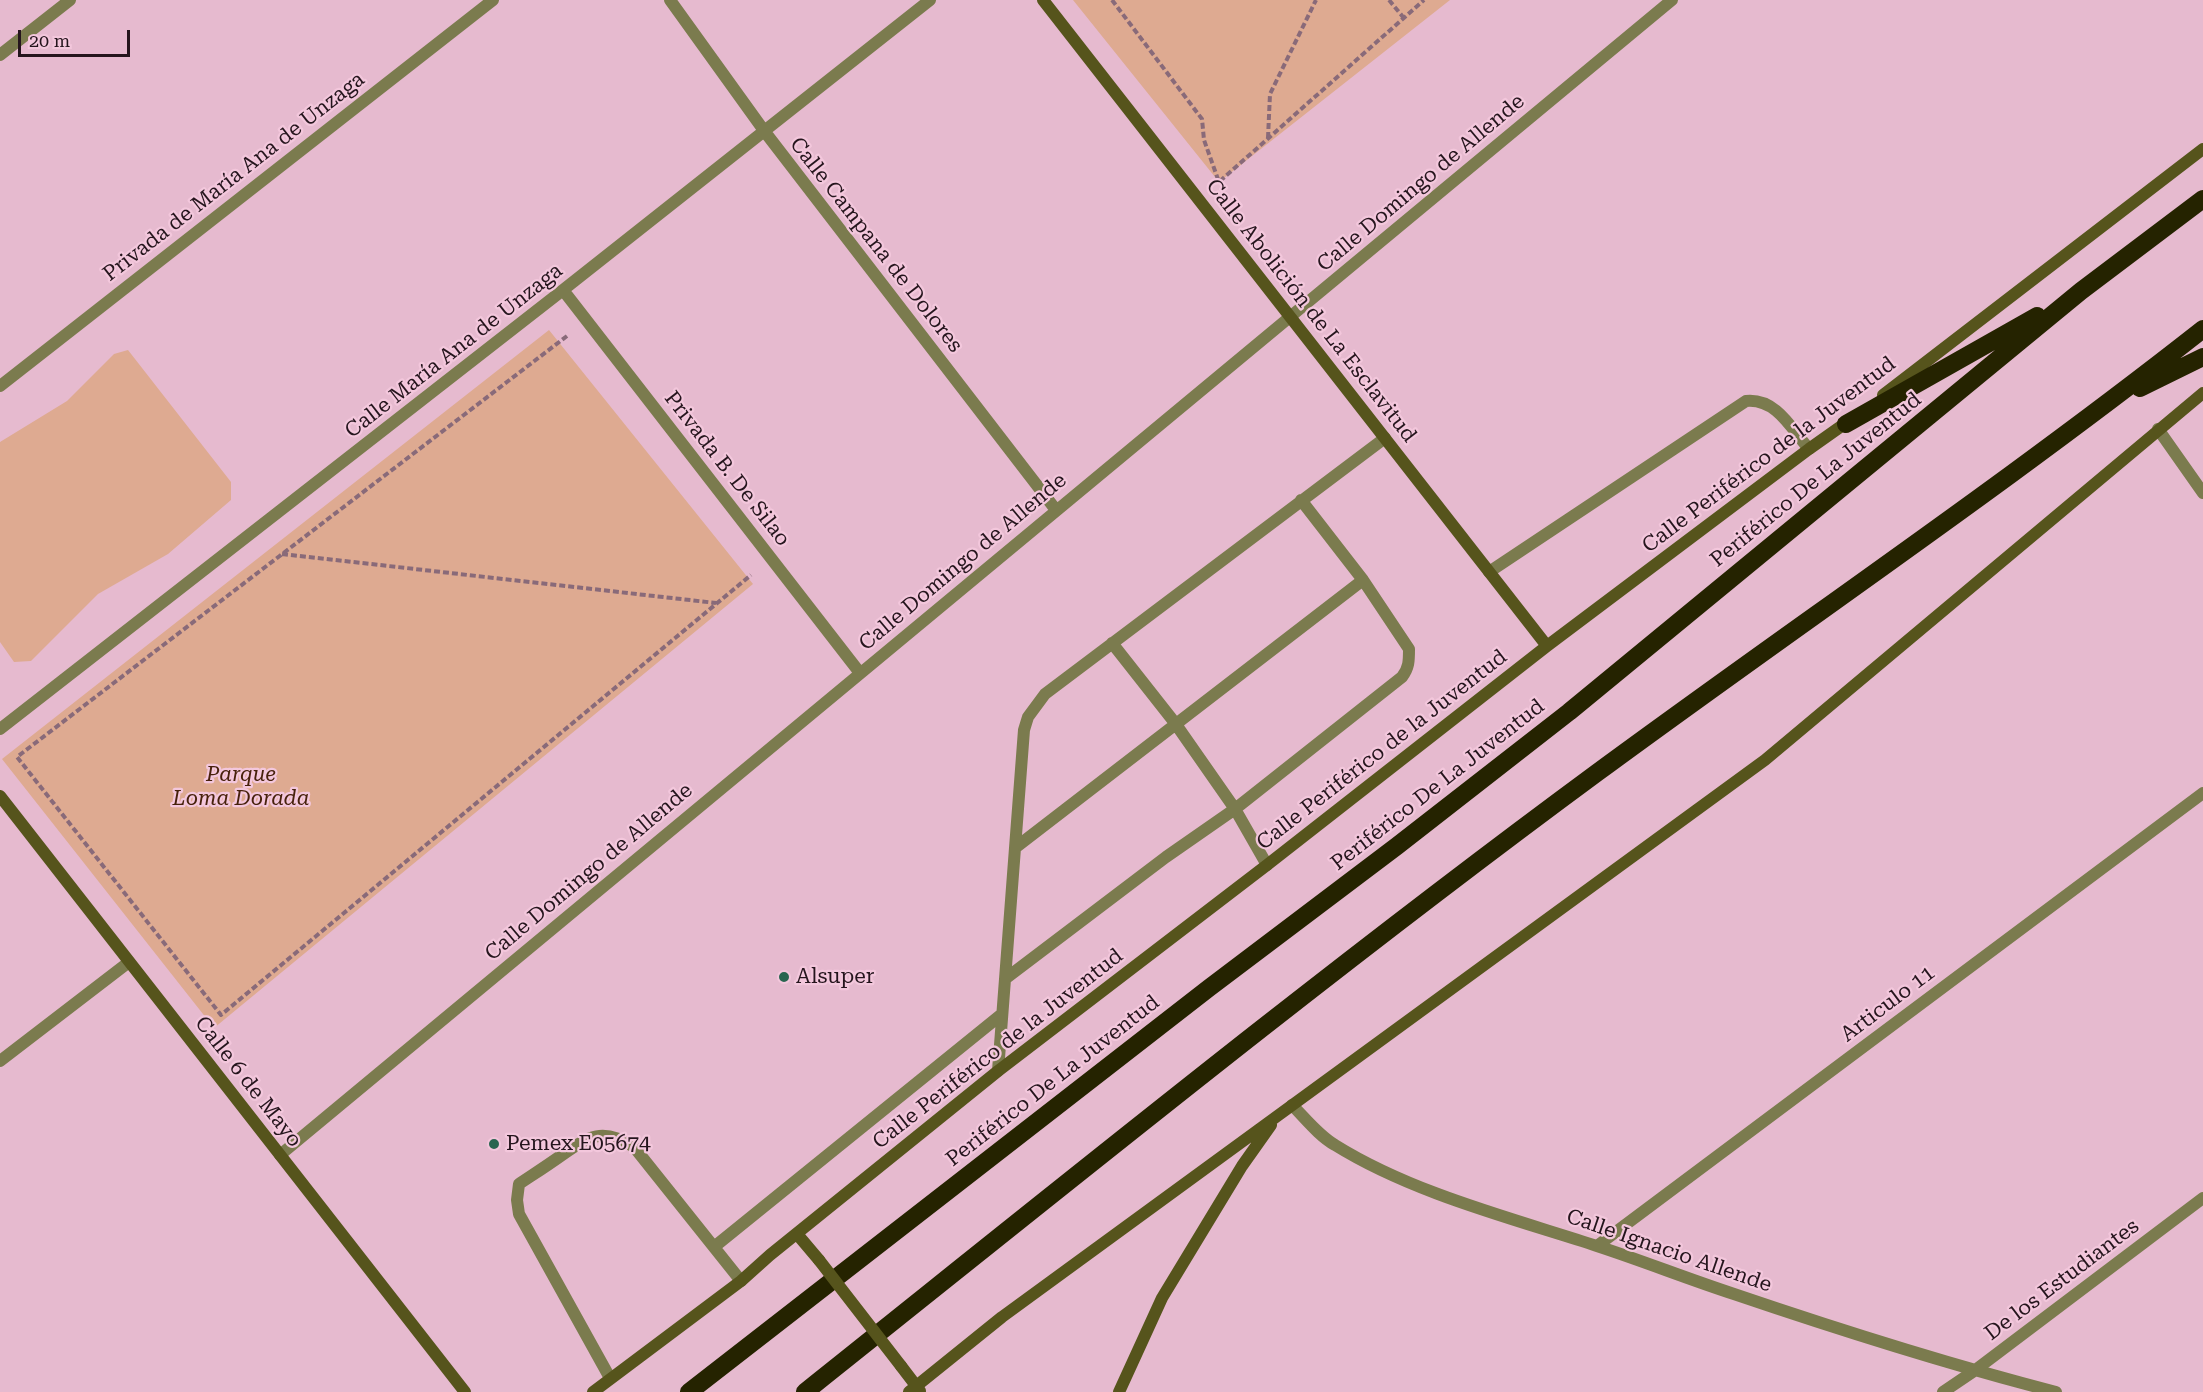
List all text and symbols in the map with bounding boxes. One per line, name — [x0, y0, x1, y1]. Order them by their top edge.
scale bar — [21, 18, 134, 56]
text: 20 m — [29, 30, 70, 51]
street label: Privada de María Ana de Unzaga — [98, 67, 370, 287]
street label: Calle Domingo de Allende — [1312, 89, 1530, 277]
street label: Calle Campana de Dolores — [784, 133, 968, 357]
street label: Calle Abolición de La Esclavitud — [1200, 174, 1422, 448]
street label: Calle María Ana de Unzaga — [340, 258, 568, 444]
street label: Calle Periférico de la Juventud — [1637, 352, 1901, 558]
street label: Privada B. De Silao — [659, 387, 795, 551]
street label: Periférico De La Juventud — [1706, 387, 1926, 573]
street label: Calle Domingo de Allende — [854, 468, 1072, 656]
street label: Calle Periférico de la Juventud — [1252, 645, 1512, 855]
street label: Periférico De La Juventud — [1326, 694, 1550, 876]
park label: Parque Loma Dorada — [173, 762, 309, 812]
street label: Calle Domingo de Allende — [480, 778, 698, 966]
street label: Calle Periférico de la Juventud — [868, 944, 1128, 1154]
street label: Articulo 11 — [1836, 960, 1940, 1048]
place label: Alsuper — [796, 964, 874, 990]
marker: Alsuper — [777, 970, 791, 984]
street label: Periférico De La Juventud — [941, 990, 1165, 1172]
street label: Calle 6 de Mayo — [189, 1012, 307, 1152]
place label: Pemex E05674 — [506, 1131, 651, 1157]
marker: Pemex E05674 — [487, 1137, 501, 1151]
street label: Calle Ignacio Allende — [1563, 1204, 1775, 1298]
street label: De los Estudiantes — [1980, 1214, 2144, 1346]

